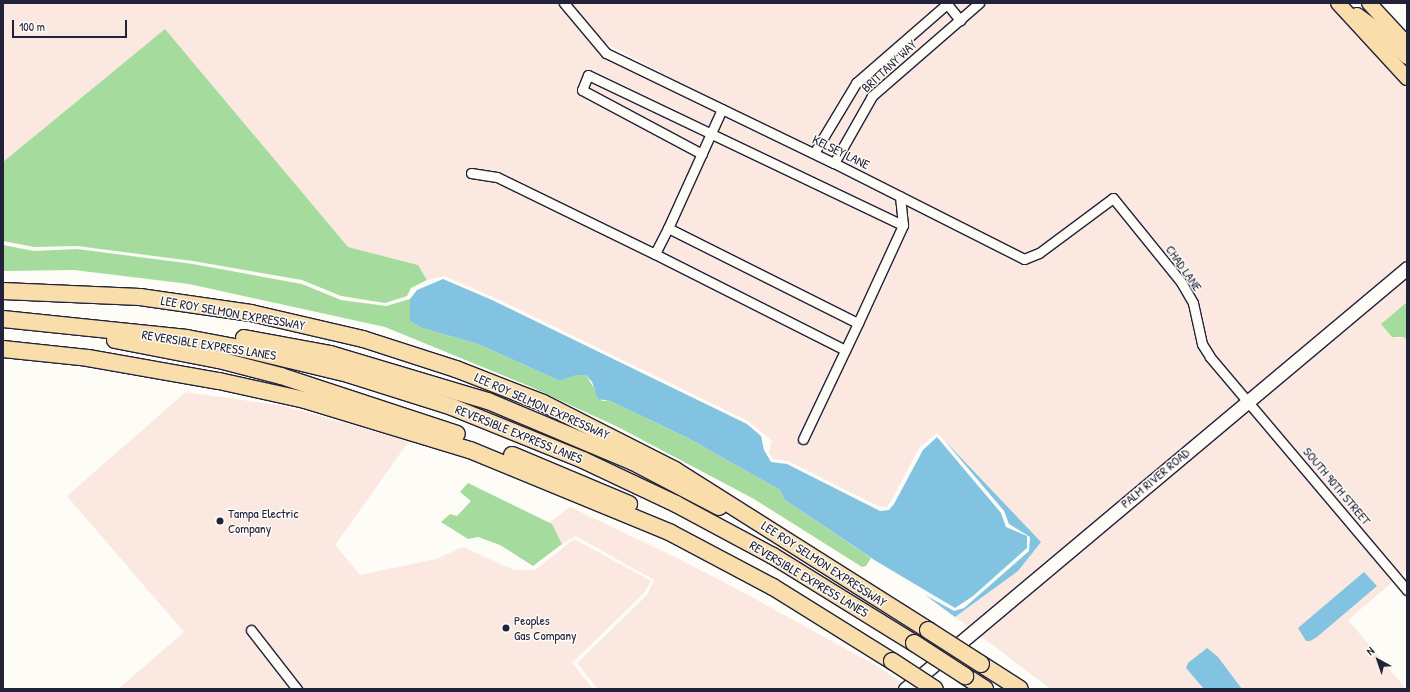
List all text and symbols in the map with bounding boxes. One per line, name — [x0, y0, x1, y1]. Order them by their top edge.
scale bar — [14, 12, 129, 38]
text: 100 m — [19, 18, 45, 35]
street label: BRITTANY WAY — [858, 36, 920, 96]
street label: KELSEY LANE — [810, 131, 872, 173]
street label: CHAD LANE — [1163, 242, 1205, 294]
street label: LEE ROY SELMON EXPRESSWAY — [160, 293, 306, 333]
street label: REVERSIBLE EXPRESS LANES — [141, 327, 277, 363]
street label: LEE ROY SELMON EXPRESSWAY — [472, 369, 612, 443]
street label: REVERSIBLE EXPRESS LANES — [453, 401, 585, 467]
street label: SOUTH 90TH STREET — [1300, 444, 1374, 528]
street label: PALM RIVER ROAD — [1118, 445, 1192, 511]
place label: Tampa Electric Company — [228, 506, 299, 537]
marker: Tampa Electric Company — [215, 516, 225, 526]
street label: LEE ROY SELMON EXPRESSWAY — [758, 518, 890, 610]
street label: REVERSIBLE EXPRESS LANES — [747, 537, 871, 621]
place label: Peoples Gas Company — [514, 613, 577, 644]
marker: Peoples Gas Company — [501, 623, 511, 633]
north arrow — [1358, 640, 1398, 680]
text: N — [1364, 644, 1377, 658]

